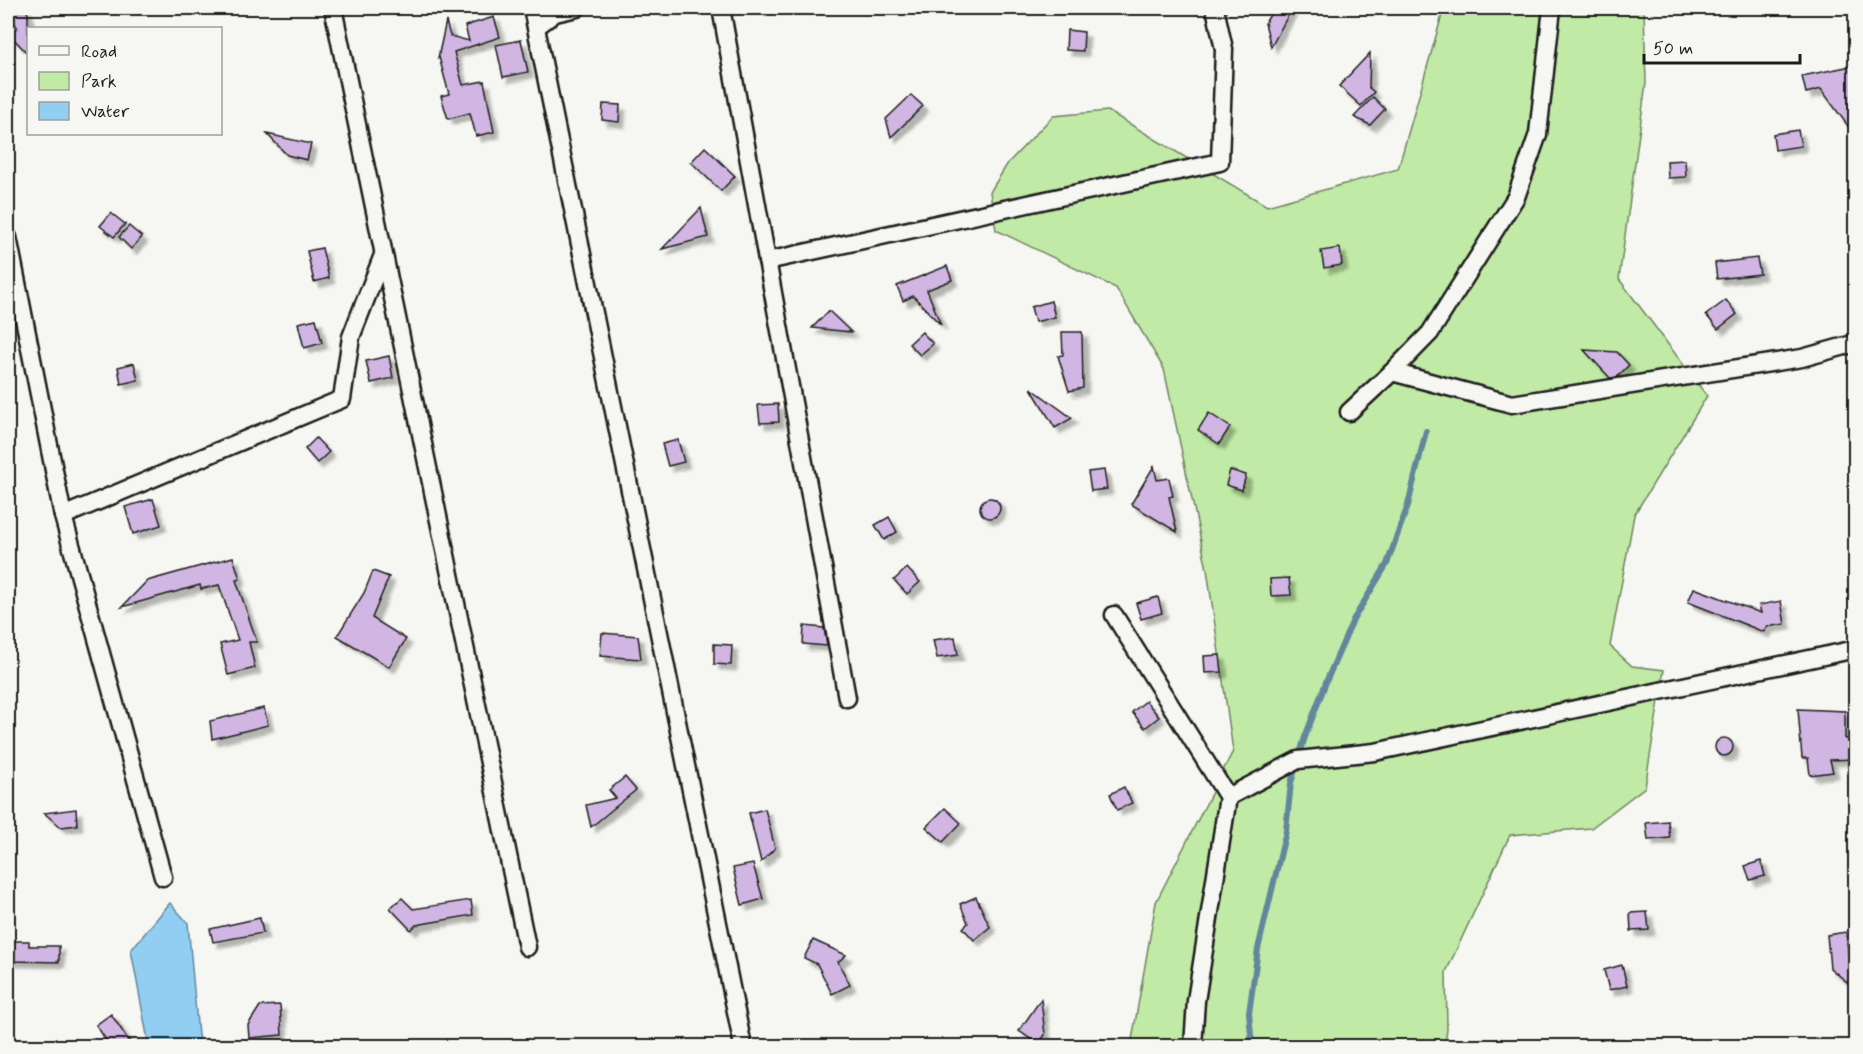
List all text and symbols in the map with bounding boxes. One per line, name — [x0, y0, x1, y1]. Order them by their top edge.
legend — [27, 27, 222, 135]
scale bar — [1644, 27, 1800, 65]
text: 50 m — [1653, 37, 1693, 61]
text: Road — [81, 40, 117, 64]
text: Park — [81, 70, 117, 94]
text: Water — [81, 100, 130, 124]

